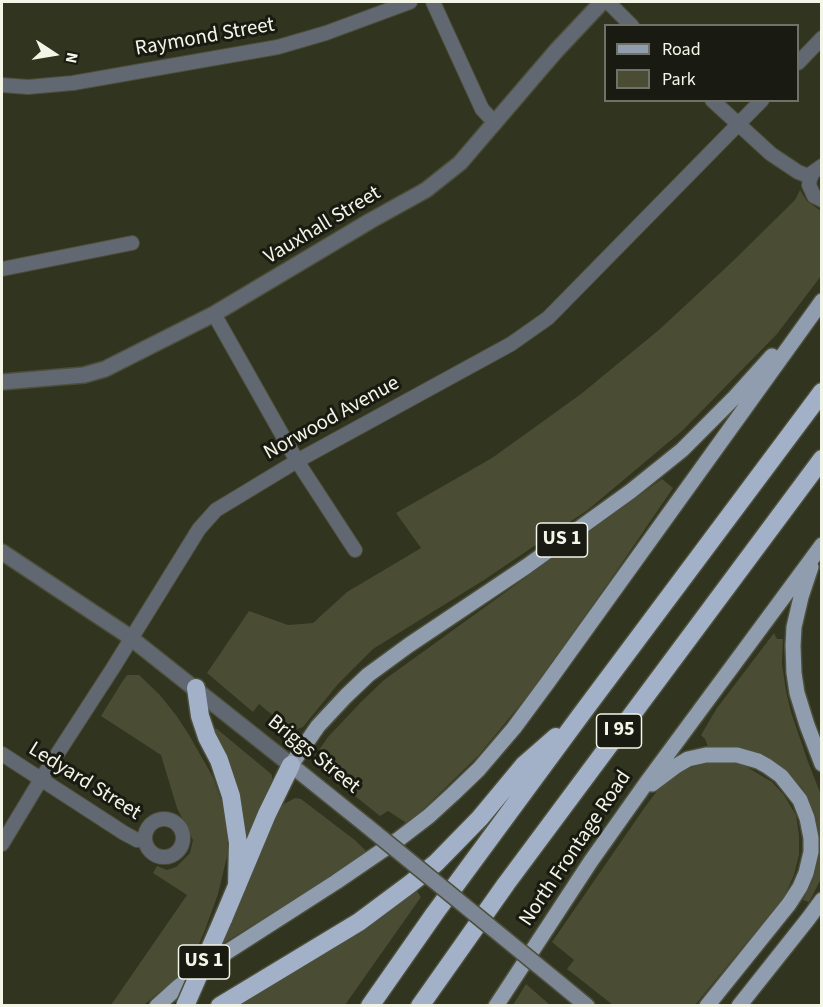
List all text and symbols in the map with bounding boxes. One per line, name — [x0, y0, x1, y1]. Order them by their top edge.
street label: Raymond Street — [133, 13, 277, 63]
north arrow — [24, 24, 84, 84]
legend — [604, 24, 799, 102]
text: Road — [662, 37, 701, 62]
text: N — [60, 50, 83, 65]
text: Park — [662, 67, 696, 92]
street label: Vauxhall Street — [260, 181, 386, 271]
street label: Norwood Avenue — [260, 371, 404, 467]
road number: US 1 — [536, 523, 588, 557]
street label: Briggs Street — [262, 710, 364, 800]
road number: I 95 — [596, 714, 642, 748]
street label: Ledyard Street — [23, 738, 145, 826]
street label: North Frontage Road — [515, 766, 637, 932]
road number: US 1 — [178, 945, 230, 979]

